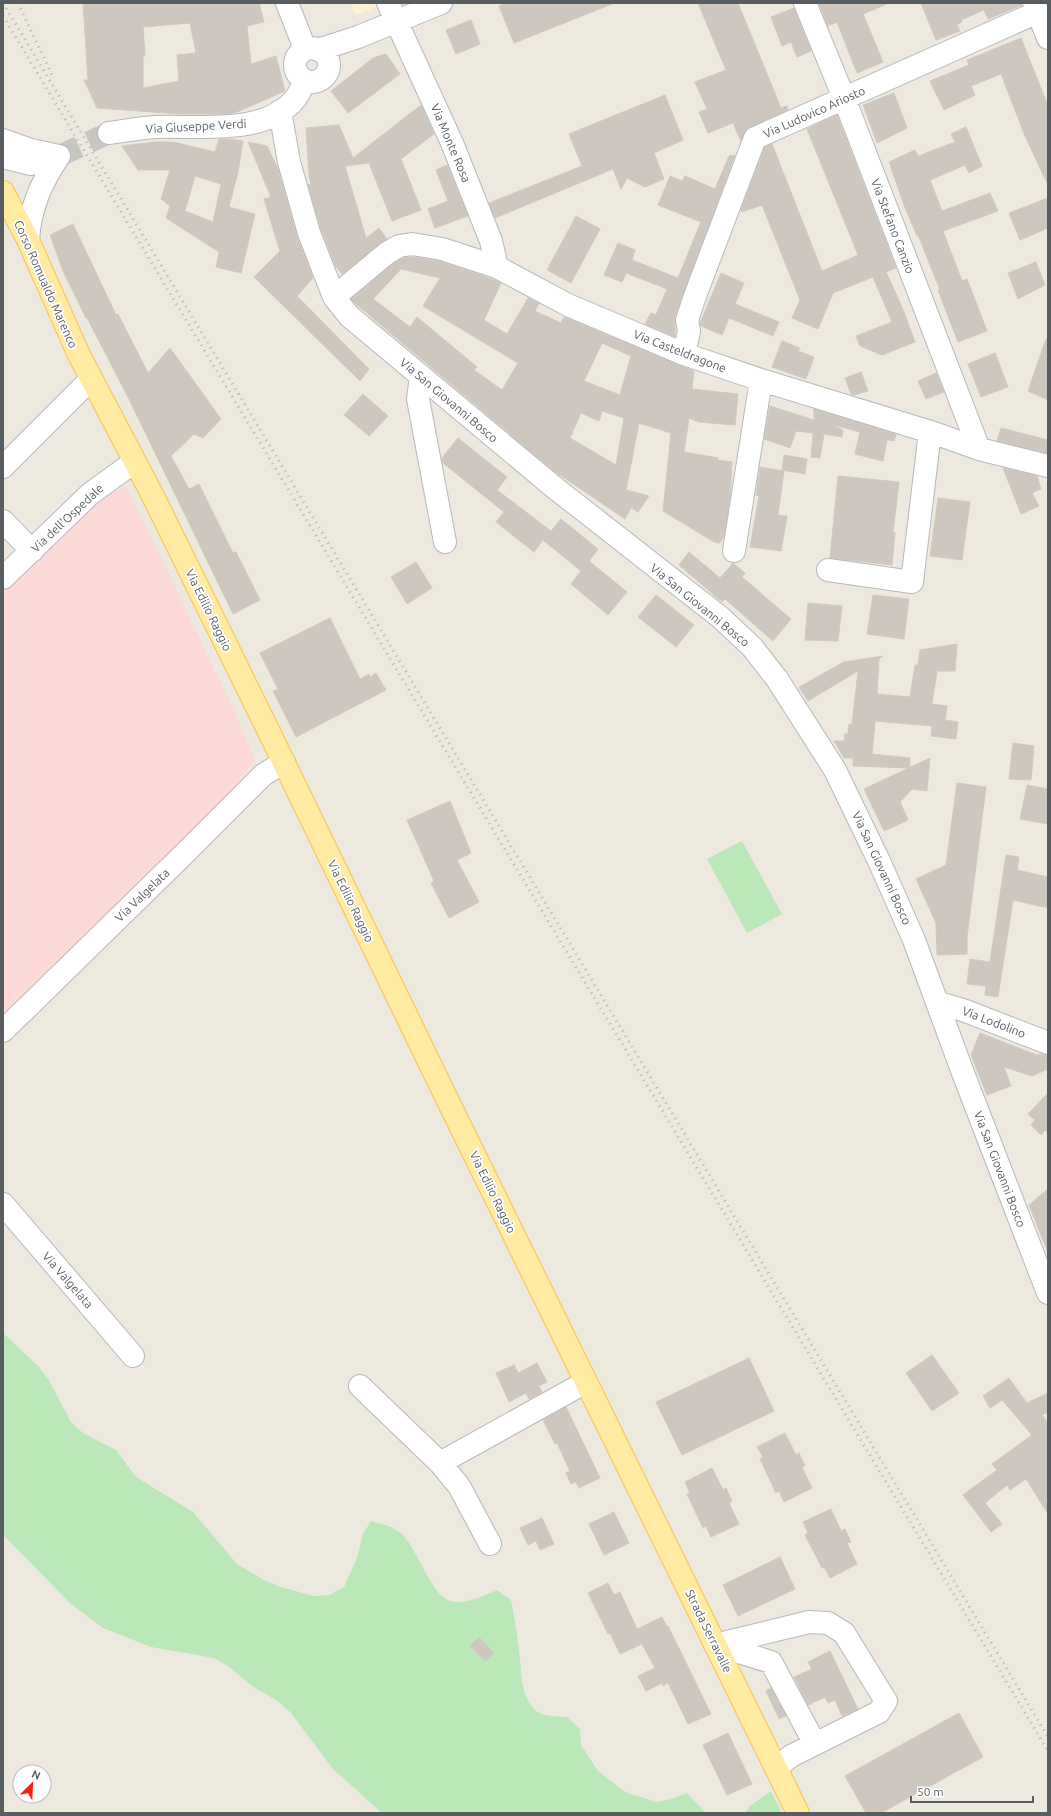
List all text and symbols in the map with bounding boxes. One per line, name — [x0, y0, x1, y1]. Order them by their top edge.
street label: Via Ludovico Ariosto — [761, 84, 867, 140]
street label: Via Monte Rosa — [429, 102, 473, 184]
street label: Via Giuseppe Verdi — [145, 117, 247, 135]
street label: Via Stefano Canzio — [869, 177, 917, 275]
street label: Corso Romualdo Marenco — [12, 218, 80, 350]
street label: Via Casteldragone — [632, 327, 728, 375]
street label: Via San Giovanni Bosco — [397, 355, 501, 445]
street label: Via dell'Ospedale — [28, 481, 106, 555]
street label: Via San Giovanni Bosco — [648, 561, 752, 649]
street label: Via Edilio Raggio — [184, 567, 234, 653]
street label: Via San Giovanni Bosco — [850, 809, 914, 927]
street label: Via Edilio Raggio — [326, 858, 376, 944]
street label: Via Valgelata — [112, 866, 172, 924]
street label: Via Lodolino — [960, 1004, 1028, 1040]
street label: Via San Giovanni Bosco — [972, 1109, 1028, 1229]
street label: Via Edilio Raggio — [468, 1149, 518, 1235]
street label: Via Valgelata — [40, 1249, 96, 1311]
street label: Strada Serravalle — [683, 1587, 735, 1675]
north arrow — [12, 1764, 52, 1804]
text: N — [30, 1768, 42, 1782]
scale bar — [911, 1778, 1033, 1804]
text: 50 m — [917, 1785, 944, 1798]

